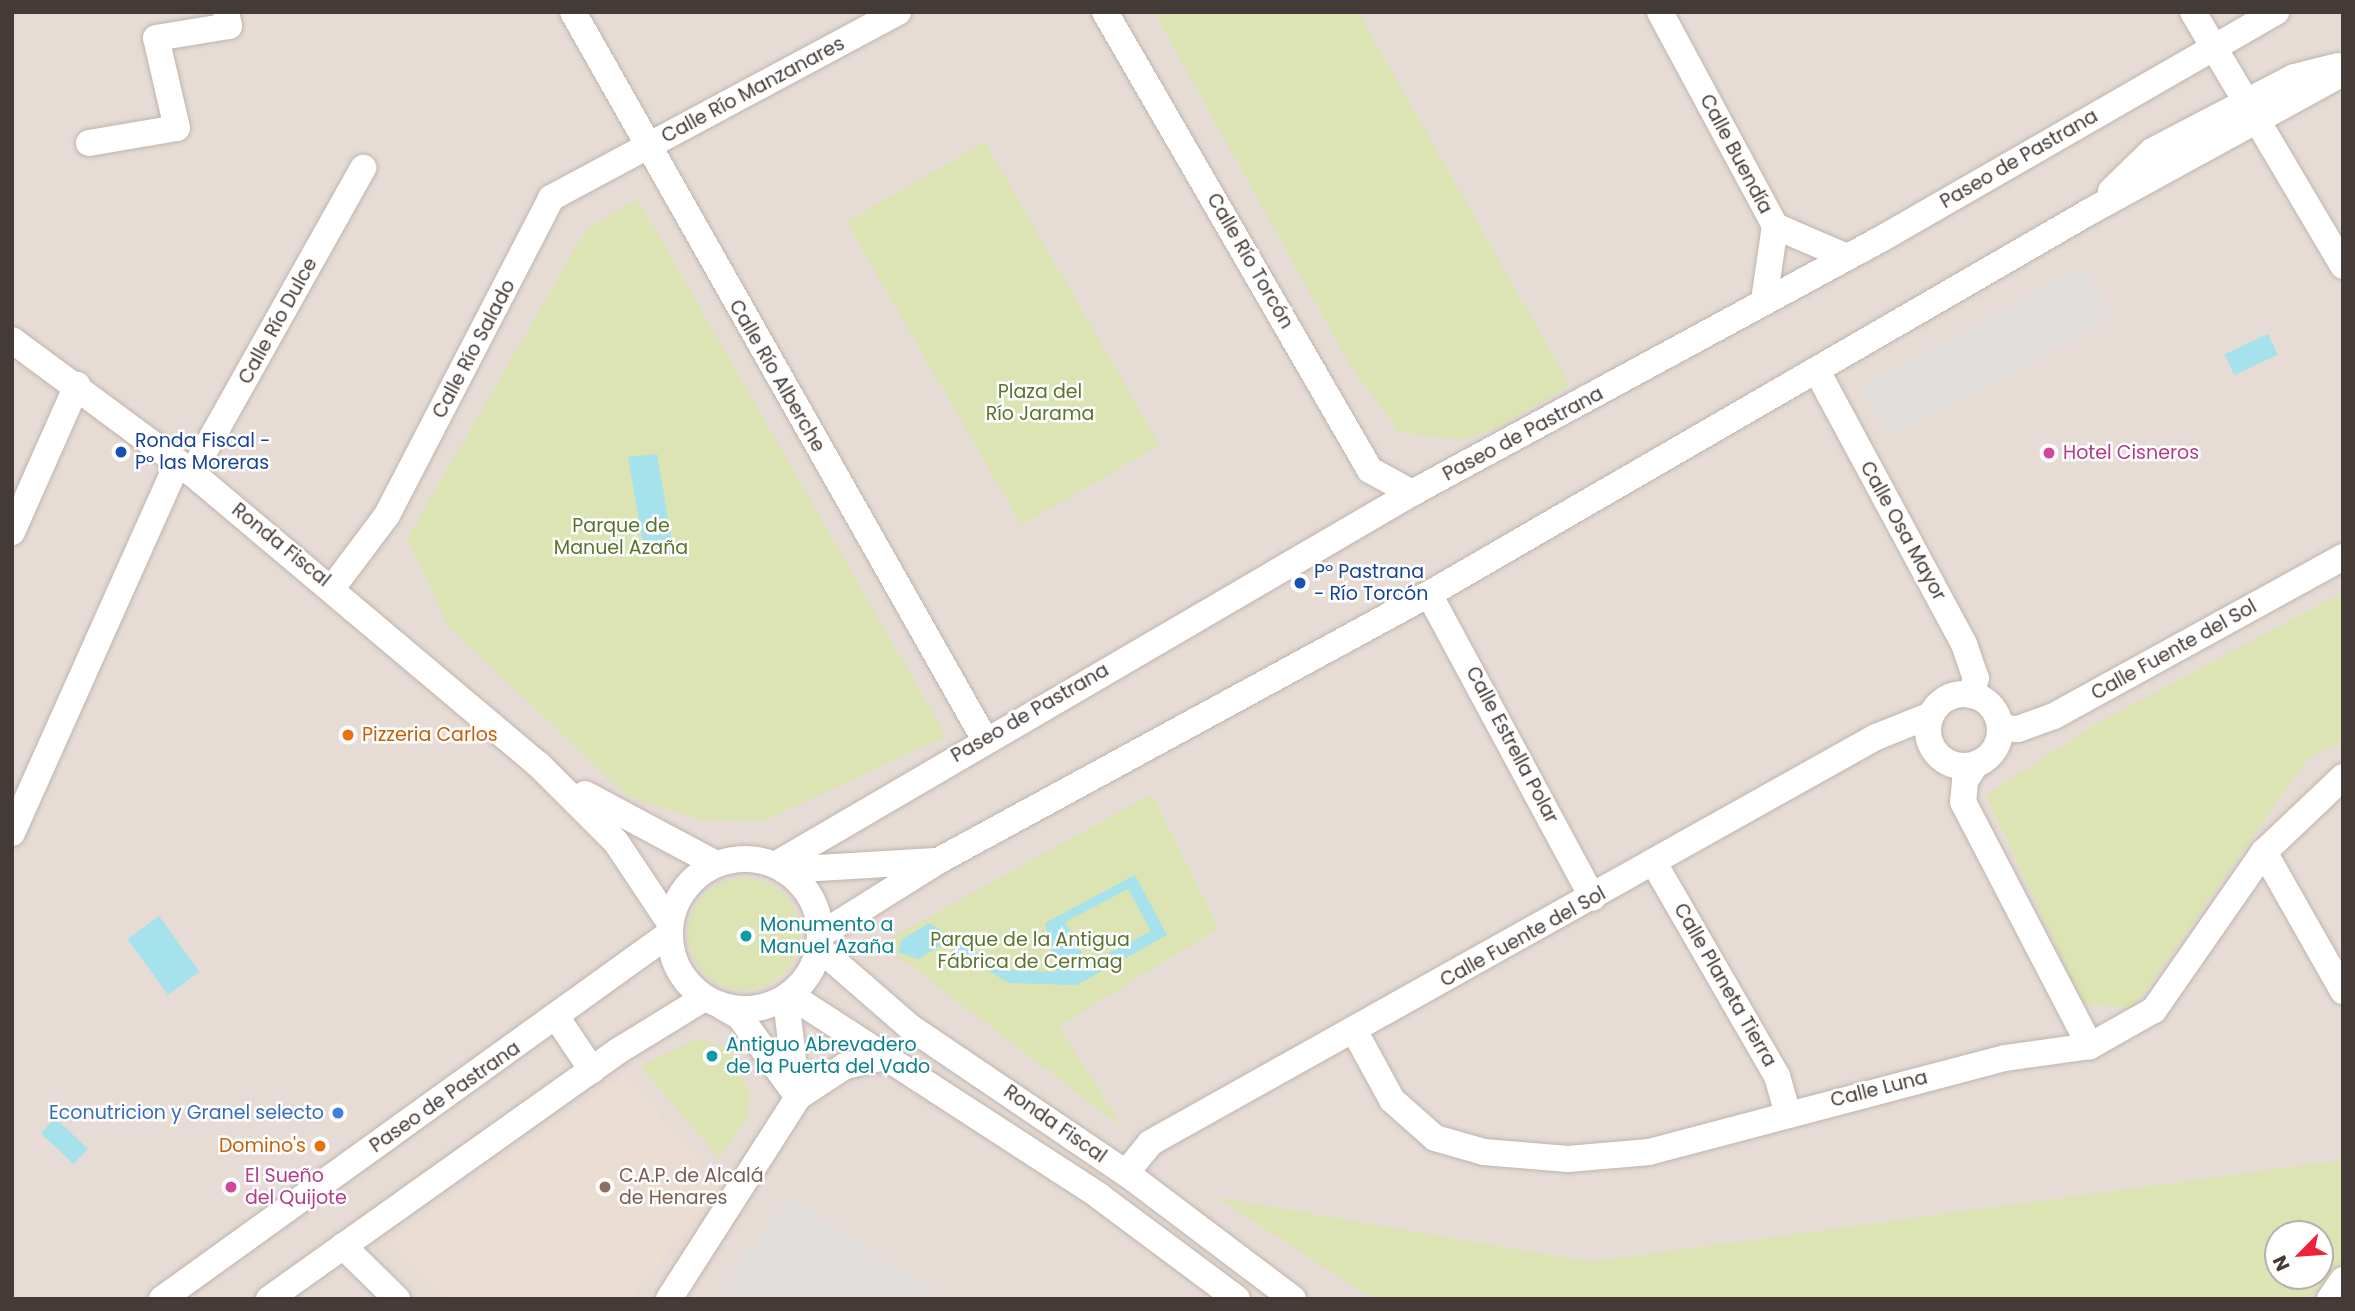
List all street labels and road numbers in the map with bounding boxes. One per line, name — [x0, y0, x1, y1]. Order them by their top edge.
street label: Calle Río Manzanares — [658, 32, 848, 148]
street label: Calle Buendía — [1695, 90, 1777, 218]
street label: Paseo de Pastrana — [1936, 105, 2102, 213]
street label: Calle Río Torcón — [1202, 189, 1298, 333]
street label: Calle Río Dulce — [234, 254, 322, 388]
street label: Calle Río Salado — [428, 276, 520, 422]
street label: Calle Río Alberche — [724, 296, 830, 456]
street label: Paseo de Pastrana — [1439, 382, 1607, 486]
street label: Calle Osa Mayor — [1855, 457, 1951, 605]
street label: Ronda Fiscal — [227, 498, 335, 592]
street label: Calle Fuente del Sol — [2087, 595, 2261, 705]
street label: Paseo de Pastrana — [947, 659, 1113, 767]
street label: Calle Estrella Polar — [1461, 663, 1563, 827]
street label: Calle Fuente del Sol — [1436, 882, 1610, 992]
street label: Calle Planeta Tierra — [1669, 899, 1781, 1071]
street label: Paseo de Pastrana — [366, 1037, 524, 1157]
street label: Calle Luna — [1828, 1066, 1930, 1112]
street label: Ronda Fiscal — [999, 1080, 1111, 1168]

